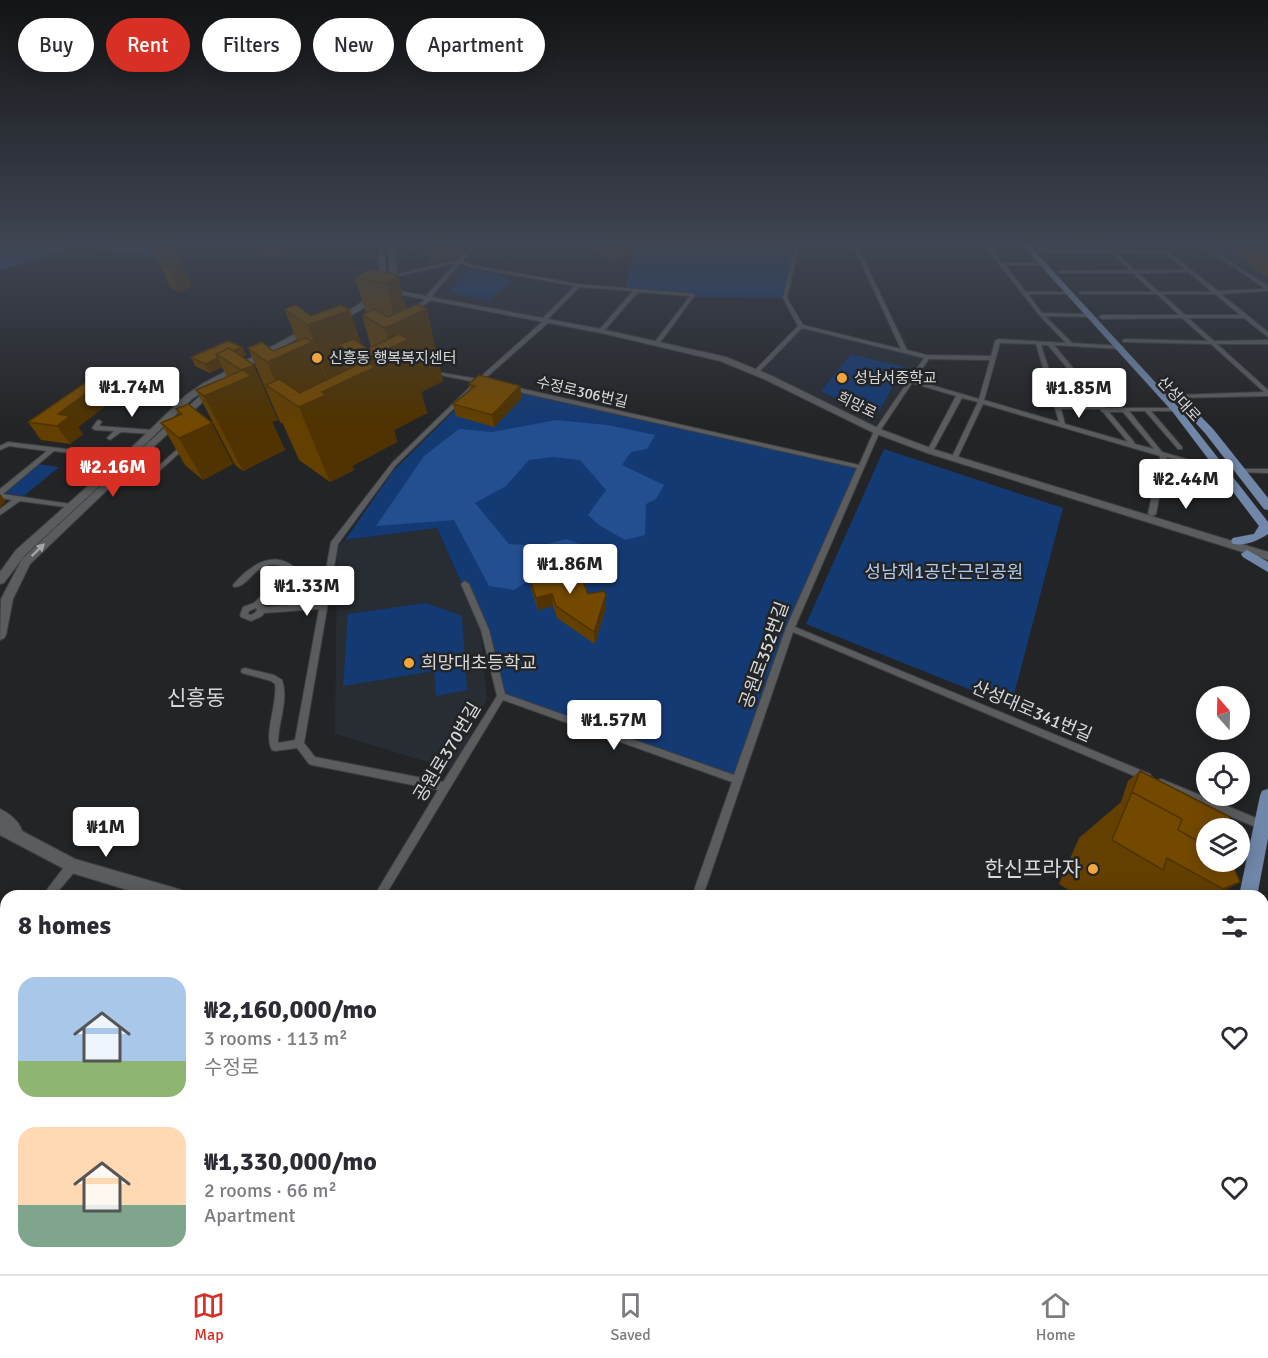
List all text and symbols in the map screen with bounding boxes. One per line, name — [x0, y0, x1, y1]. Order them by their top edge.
chip: Buy — [18, 18, 94, 72]
chip: Rent — [106, 18, 190, 72]
chip: Filters — [202, 18, 301, 72]
chip: New — [313, 18, 394, 72]
chip: Apartment — [406, 18, 545, 72]
place label: 신흥동 행복복지센터 — [329, 349, 457, 367]
marker: 신흥동 행복복지센터 — [310, 351, 324, 365]
pin: ₩1.74M — [83, 367, 181, 418]
pin: ₩1.85M — [1030, 368, 1128, 419]
place label: 성남서중학교 — [854, 369, 937, 387]
marker: 성남서중학교 — [835, 371, 849, 385]
street label: 수정로306번길 — [535, 373, 629, 411]
street label: 산성대로 — [1154, 373, 1204, 425]
text: ₩1.74M — [99, 374, 165, 399]
text: ₩1.85M — [1046, 375, 1112, 400]
street label: 희망로 — [834, 388, 880, 422]
pin: ₩2.16M — [64, 447, 162, 498]
text: ₩2.16M — [80, 454, 146, 479]
pin: ₩2.44M — [1137, 459, 1235, 510]
text: ₩2.44M — [1153, 466, 1219, 491]
one-way arrow — [31, 543, 45, 557]
pin: ₩1.86M — [521, 544, 619, 595]
text: ₩1.86M — [537, 551, 603, 576]
park label: 성남제1공단근린공원 — [865, 561, 1023, 583]
pin: ₩1.33M — [258, 566, 356, 617]
text: ₩1.33M — [274, 573, 340, 598]
street label: 공원로352번길 — [735, 599, 793, 711]
place label: 희망대초등학교 — [421, 652, 537, 674]
marker: 희망대초등학교 — [402, 656, 416, 670]
street label: 산성대로341번길 — [969, 676, 1095, 746]
district label: 신흥동 — [167, 685, 225, 711]
north arrow — [1196, 686, 1250, 740]
map controls — [1196, 686, 1250, 872]
street label: 공원로370번길 — [409, 698, 485, 806]
pin: ₩1.57M — [565, 700, 663, 751]
text: ₩1.57M — [581, 707, 647, 732]
button: locate — [1196, 752, 1250, 806]
pin: ₩1M — [77, 807, 135, 858]
text: ₩1M — [87, 814, 125, 839]
button: layers — [1196, 818, 1250, 872]
place label: 한신프라자 — [984, 856, 1081, 882]
marker: 한신프라자 — [1086, 862, 1100, 876]
text: 8 homes — [18, 910, 111, 942]
icon: filters — [1218, 910, 1251, 943]
text: ₩2,160,000/mo — [204, 994, 377, 1026]
icon: home — [66, 1001, 138, 1073]
icon: heart — [1218, 1021, 1251, 1054]
text: 3 rooms · 113 m² — [204, 1026, 348, 1051]
text: 수정로 — [204, 1055, 259, 1080]
text: ₩1,330,000/mo — [204, 1146, 377, 1178]
icon: home — [66, 1151, 138, 1223]
icon: heart — [1218, 1171, 1251, 1204]
text: 2 rooms · 66 m² — [204, 1178, 337, 1203]
text: Apartment — [204, 1203, 296, 1228]
tab: Map — [192, 1289, 225, 1345]
tab: Saved — [610, 1289, 651, 1345]
tab: Home — [1036, 1289, 1076, 1345]

